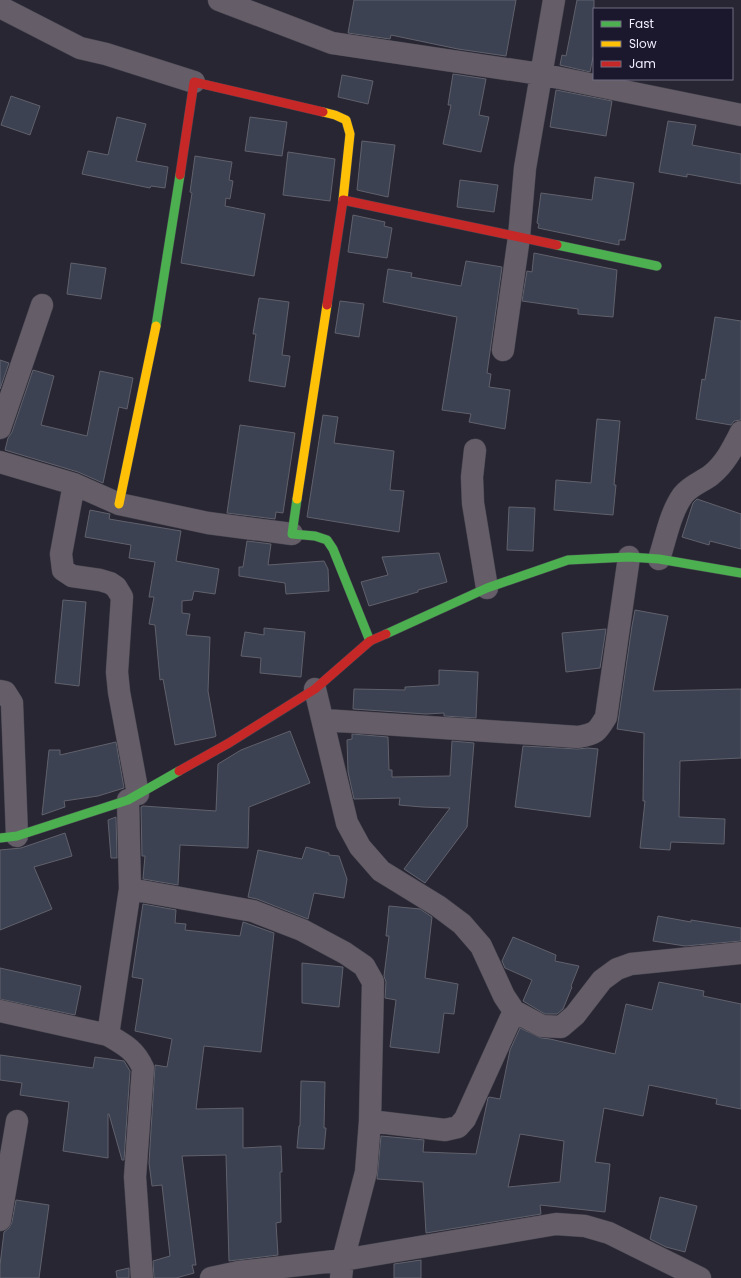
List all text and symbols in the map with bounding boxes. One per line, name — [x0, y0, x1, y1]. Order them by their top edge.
legend — [593, 8, 733, 80]
text: Fast — [629, 15, 654, 32]
text: Slow — [629, 35, 657, 52]
text: Jam — [629, 55, 656, 72]

